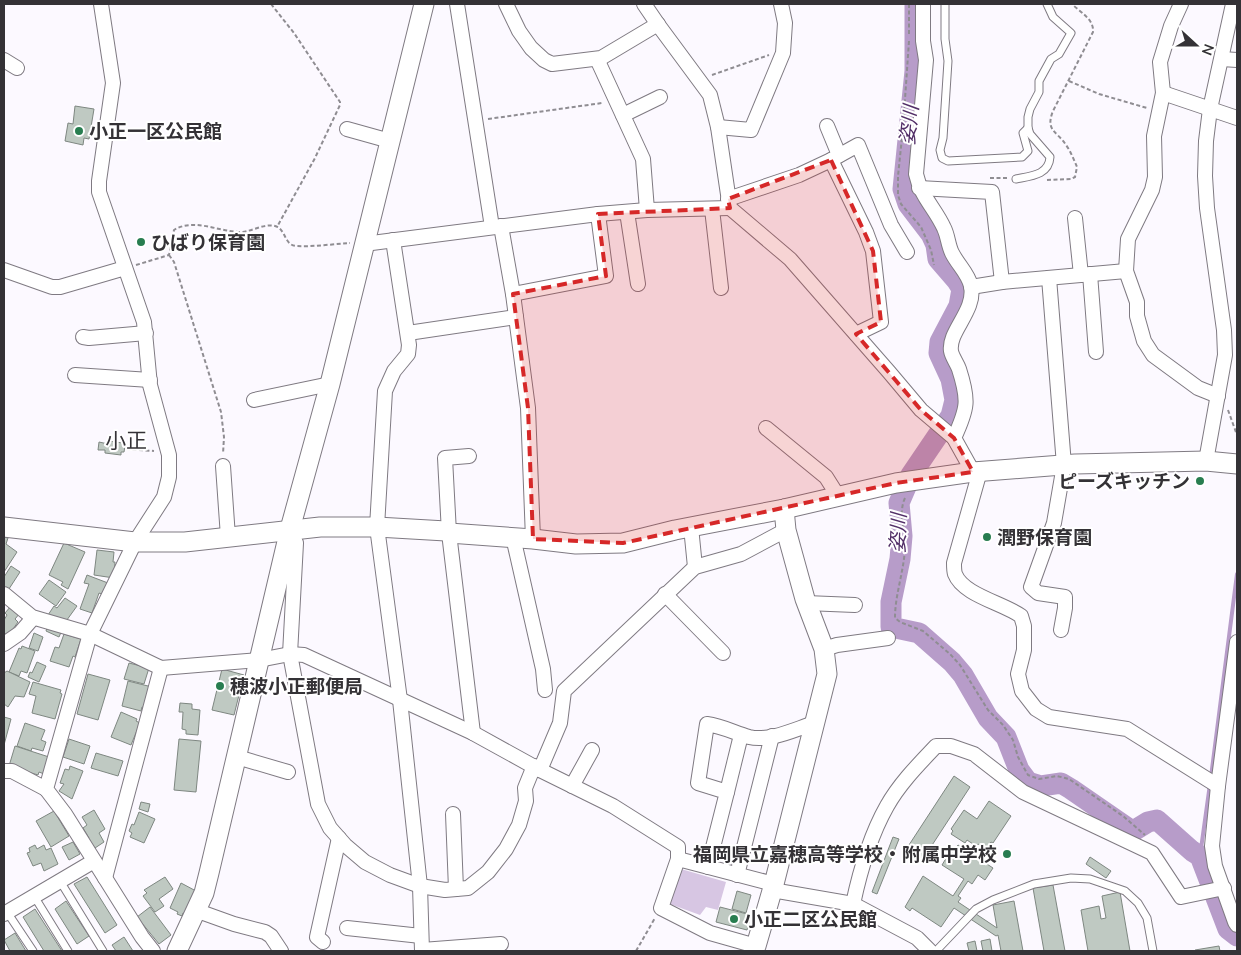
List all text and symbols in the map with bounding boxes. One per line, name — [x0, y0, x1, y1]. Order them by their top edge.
north arrow — [1171, 20, 1221, 70]
text: N — [1198, 41, 1218, 58]
water label: 姿川 — [894, 102, 923, 146]
place label: 小正一区公民館 — [89, 119, 222, 143]
marker: 小正一区公民館 — [73, 125, 85, 137]
place label: ひばり保育園 — [151, 230, 265, 254]
marker: ひばり保育園 — [135, 236, 147, 248]
district label: 小正 — [105, 427, 147, 453]
place label: ピーズキッチン — [1058, 469, 1190, 493]
marker: ピーズキッチン — [1194, 475, 1206, 487]
water label: 姿川 — [884, 511, 911, 553]
place label: 潤野保育園 — [997, 525, 1092, 549]
marker: 潤野保育園 — [981, 531, 993, 543]
place label: 穂波小正郵便局 — [230, 674, 363, 698]
marker: 穂波小正郵便局 — [214, 680, 226, 692]
place label: 福岡県立嘉穂高等学校・附属中学校 — [693, 842, 997, 866]
marker: 福岡県立嘉穂高等学校・附属中学校 — [1001, 848, 1013, 860]
place label: 小正二区公民館 — [744, 907, 877, 931]
marker: 小正二区公民館 — [728, 913, 740, 925]

